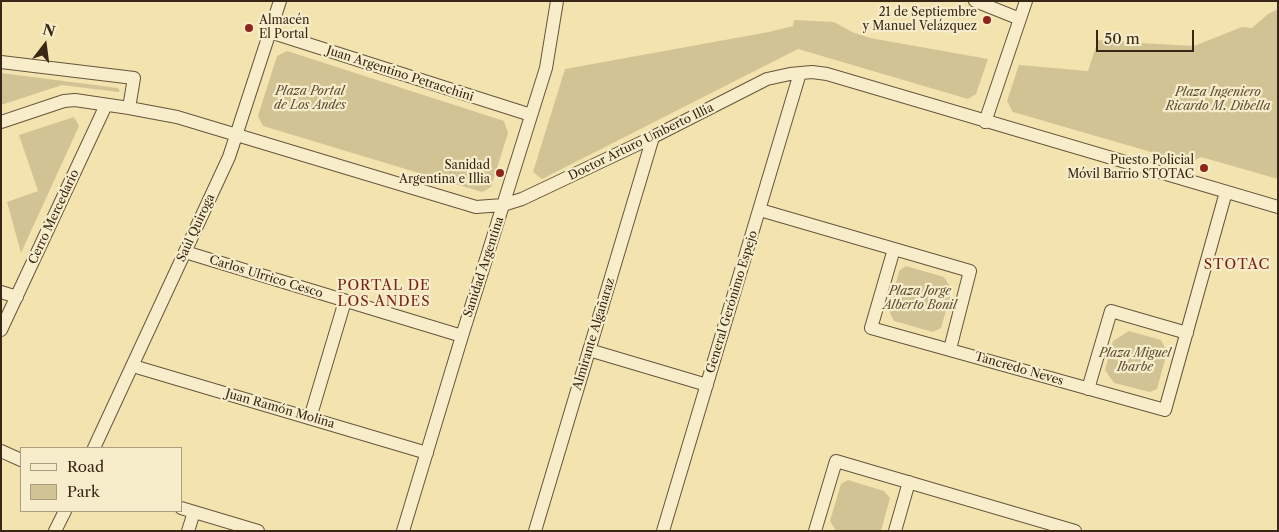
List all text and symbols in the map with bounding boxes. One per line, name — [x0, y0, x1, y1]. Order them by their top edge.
place label: 21 de Septiembre y Manuel Velázquez — [862, 6, 977, 34]
place label: Almacén El Portal — [259, 14, 309, 42]
marker: 21 de Septiembre y Manuel Velázquez — [981, 14, 993, 26]
north arrow — [20, 20, 70, 70]
text: N — [41, 20, 57, 41]
scale bar — [1099, 20, 1196, 52]
marker: Almacén El Portal — [243, 22, 255, 34]
text: 50 m — [1104, 29, 1140, 48]
street label: Juan Argentino Petracchini — [325, 43, 475, 105]
park label: Plaza Portal de Los Andes — [274, 85, 346, 113]
park label: Plaza Ingeniero Ricardo M. Dibella — [1166, 86, 1270, 114]
street label: Doctor Arturo Umberto Illia — [566, 100, 716, 184]
place label: Puesto Policial Móvil Barrio STOTAC — [1067, 154, 1194, 182]
place label: Sanidad Argentina e Illia — [399, 159, 490, 187]
marker: Puesto Policial Móvil Barrio STOTAC — [1198, 162, 1210, 174]
street label: Cerro Mercedario — [26, 167, 82, 267]
marker: Sanidad Argentina e Illia — [494, 167, 506, 179]
street label: Saúl Quiroga — [174, 192, 218, 264]
street label: Sanidad Argentina — [461, 215, 507, 319]
street label: General Gerónimo Espejo — [703, 229, 761, 375]
street label: Carlos Ulrrico Cesco — [207, 253, 325, 301]
district label: STOTAC — [1203, 257, 1271, 273]
street label: Almirante Algañaraz — [570, 276, 618, 392]
district label: PORTAL DE LOS ANDES — [336, 278, 432, 310]
park label: Plaza Jorge Alberto Bonil — [883, 285, 957, 313]
park label: Plaza Miguel Ibarbe — [1099, 347, 1171, 375]
street label: Tancredo Neves — [973, 349, 1065, 389]
street label: Juan Ramón Molina — [224, 386, 336, 432]
legend — [20, 447, 182, 512]
text: Road — [67, 457, 104, 476]
text: Park — [67, 482, 100, 501]

